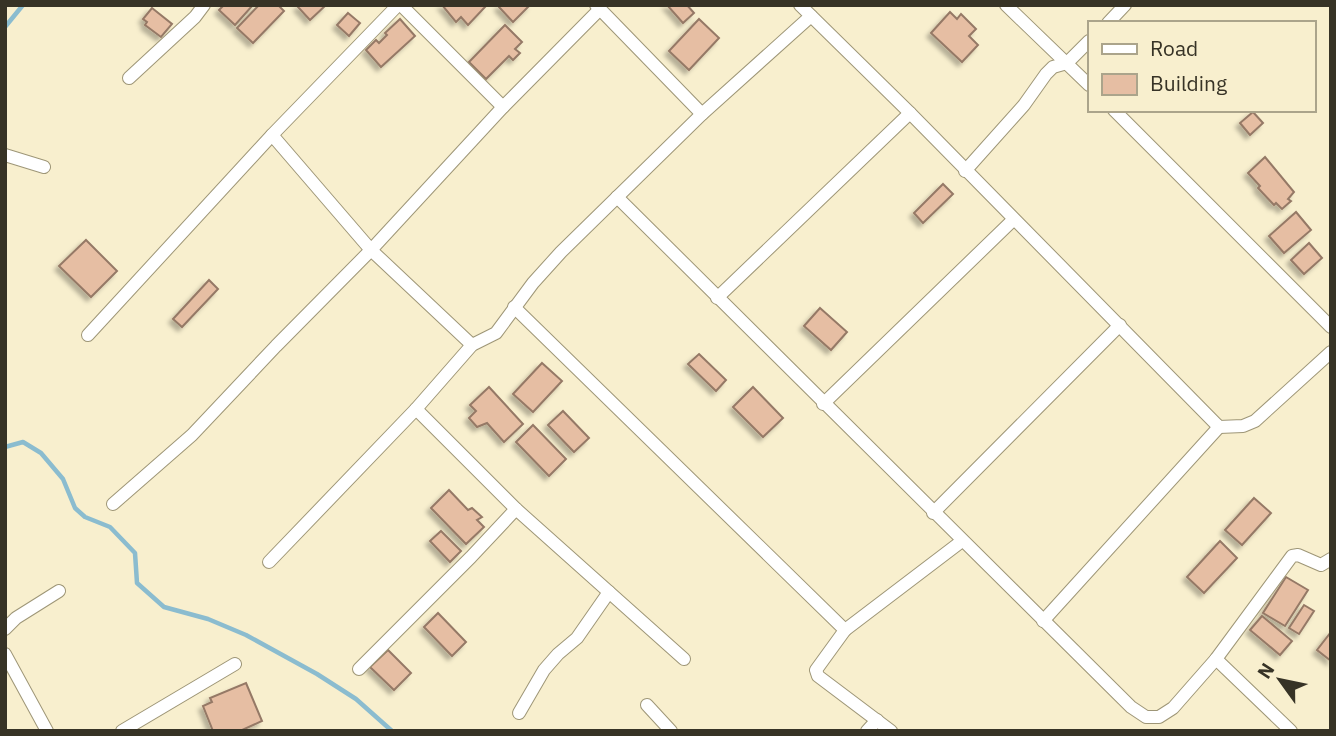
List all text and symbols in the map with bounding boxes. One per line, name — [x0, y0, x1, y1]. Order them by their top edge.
legend — [1088, 21, 1315, 112]
text: Road — [1150, 34, 1198, 62]
text: Building — [1150, 69, 1227, 97]
north arrow — [1245, 645, 1315, 715]
text: N — [1252, 658, 1280, 683]

